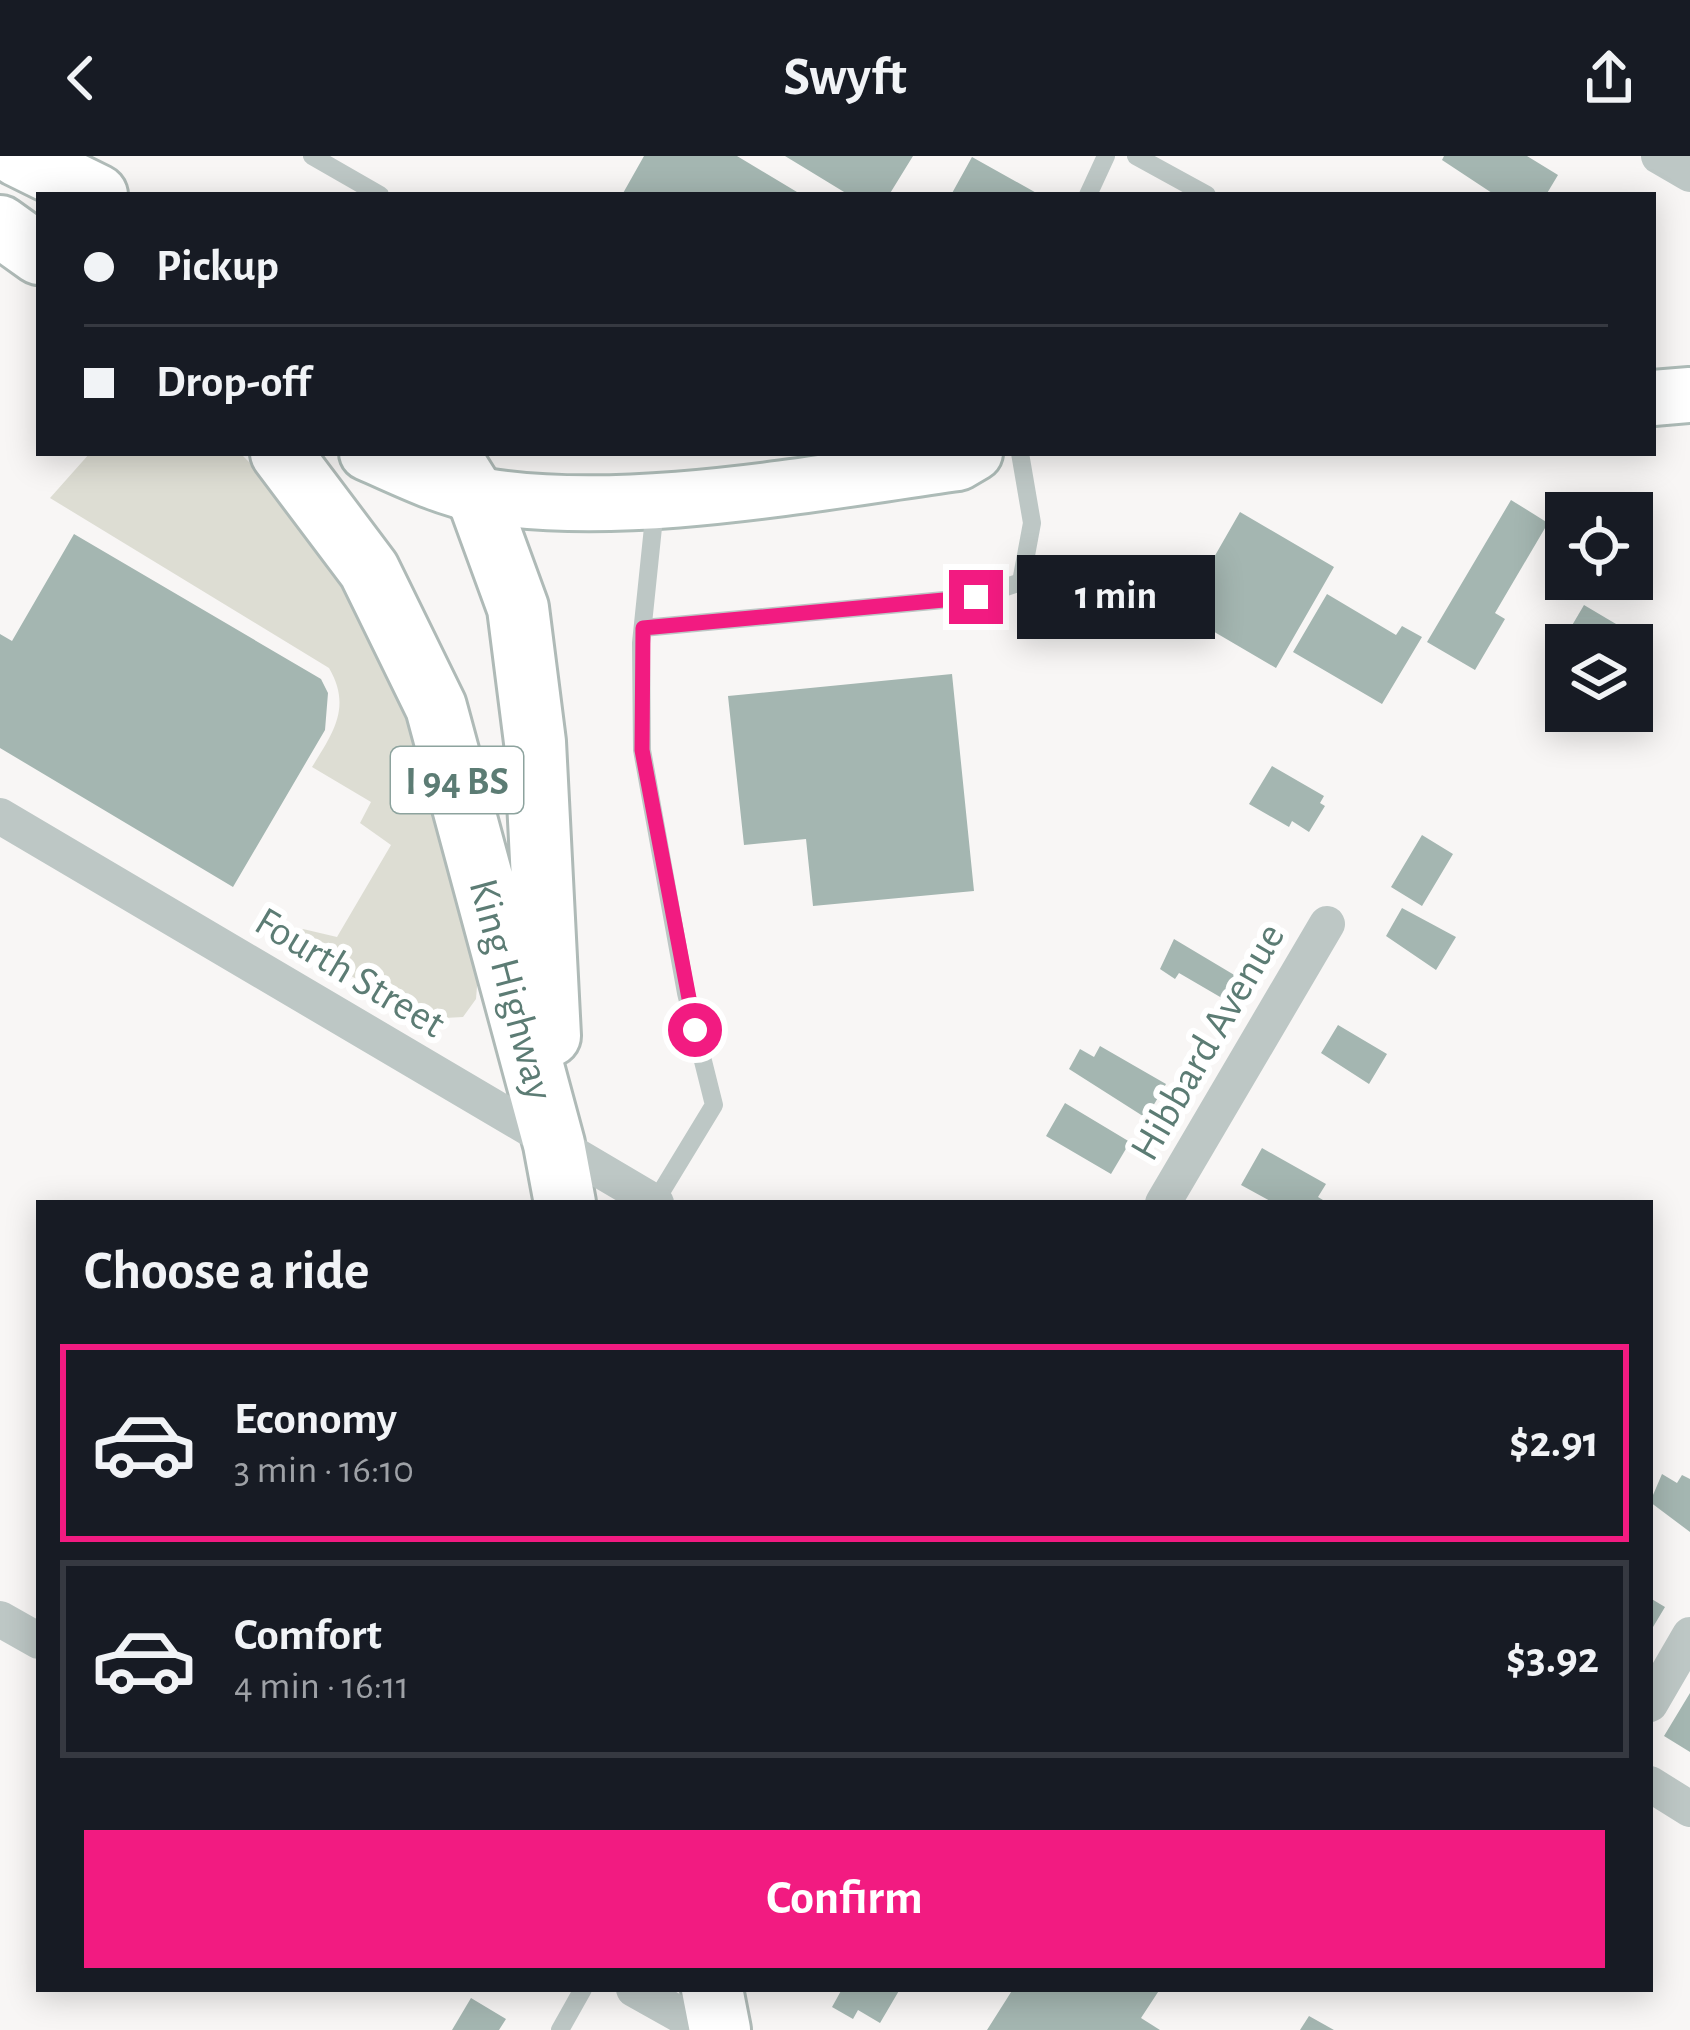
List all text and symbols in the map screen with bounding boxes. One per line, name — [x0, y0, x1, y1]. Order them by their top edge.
icon: back — [48, 45, 114, 111]
icon: share — [1576, 45, 1642, 111]
text: Swyft — [783, 51, 907, 105]
text: Pickup — [156, 244, 279, 289]
text: Drop-off — [156, 360, 311, 405]
map controls — [1545, 492, 1653, 732]
button: locate — [1545, 492, 1653, 600]
callout: 1 min — [1018, 555, 1216, 639]
route end — [949, 570, 1003, 624]
text: 1 min — [1075, 577, 1157, 616]
button: layers — [1545, 624, 1653, 732]
road number: I 94 BS — [391, 747, 523, 813]
street label: King Highway — [461, 874, 561, 1105]
street label: Fourth Street — [248, 900, 452, 1046]
street label: Hibbard Avenue — [1123, 916, 1292, 1168]
route start — [668, 1003, 722, 1057]
text: Choose a ride — [84, 1245, 370, 1299]
icon: car — [90, 1389, 198, 1497]
text: Economy — [234, 1397, 397, 1442]
text: $2.91 — [1509, 1420, 1599, 1465]
text: 3 min · 16:10 — [234, 1451, 414, 1490]
icon: car — [90, 1605, 198, 1713]
text: Comfort — [234, 1613, 382, 1658]
text: $3.92 — [1506, 1636, 1599, 1681]
text: 4 min · 16:11 — [234, 1667, 409, 1706]
button: Confirm — [84, 1830, 1605, 1968]

